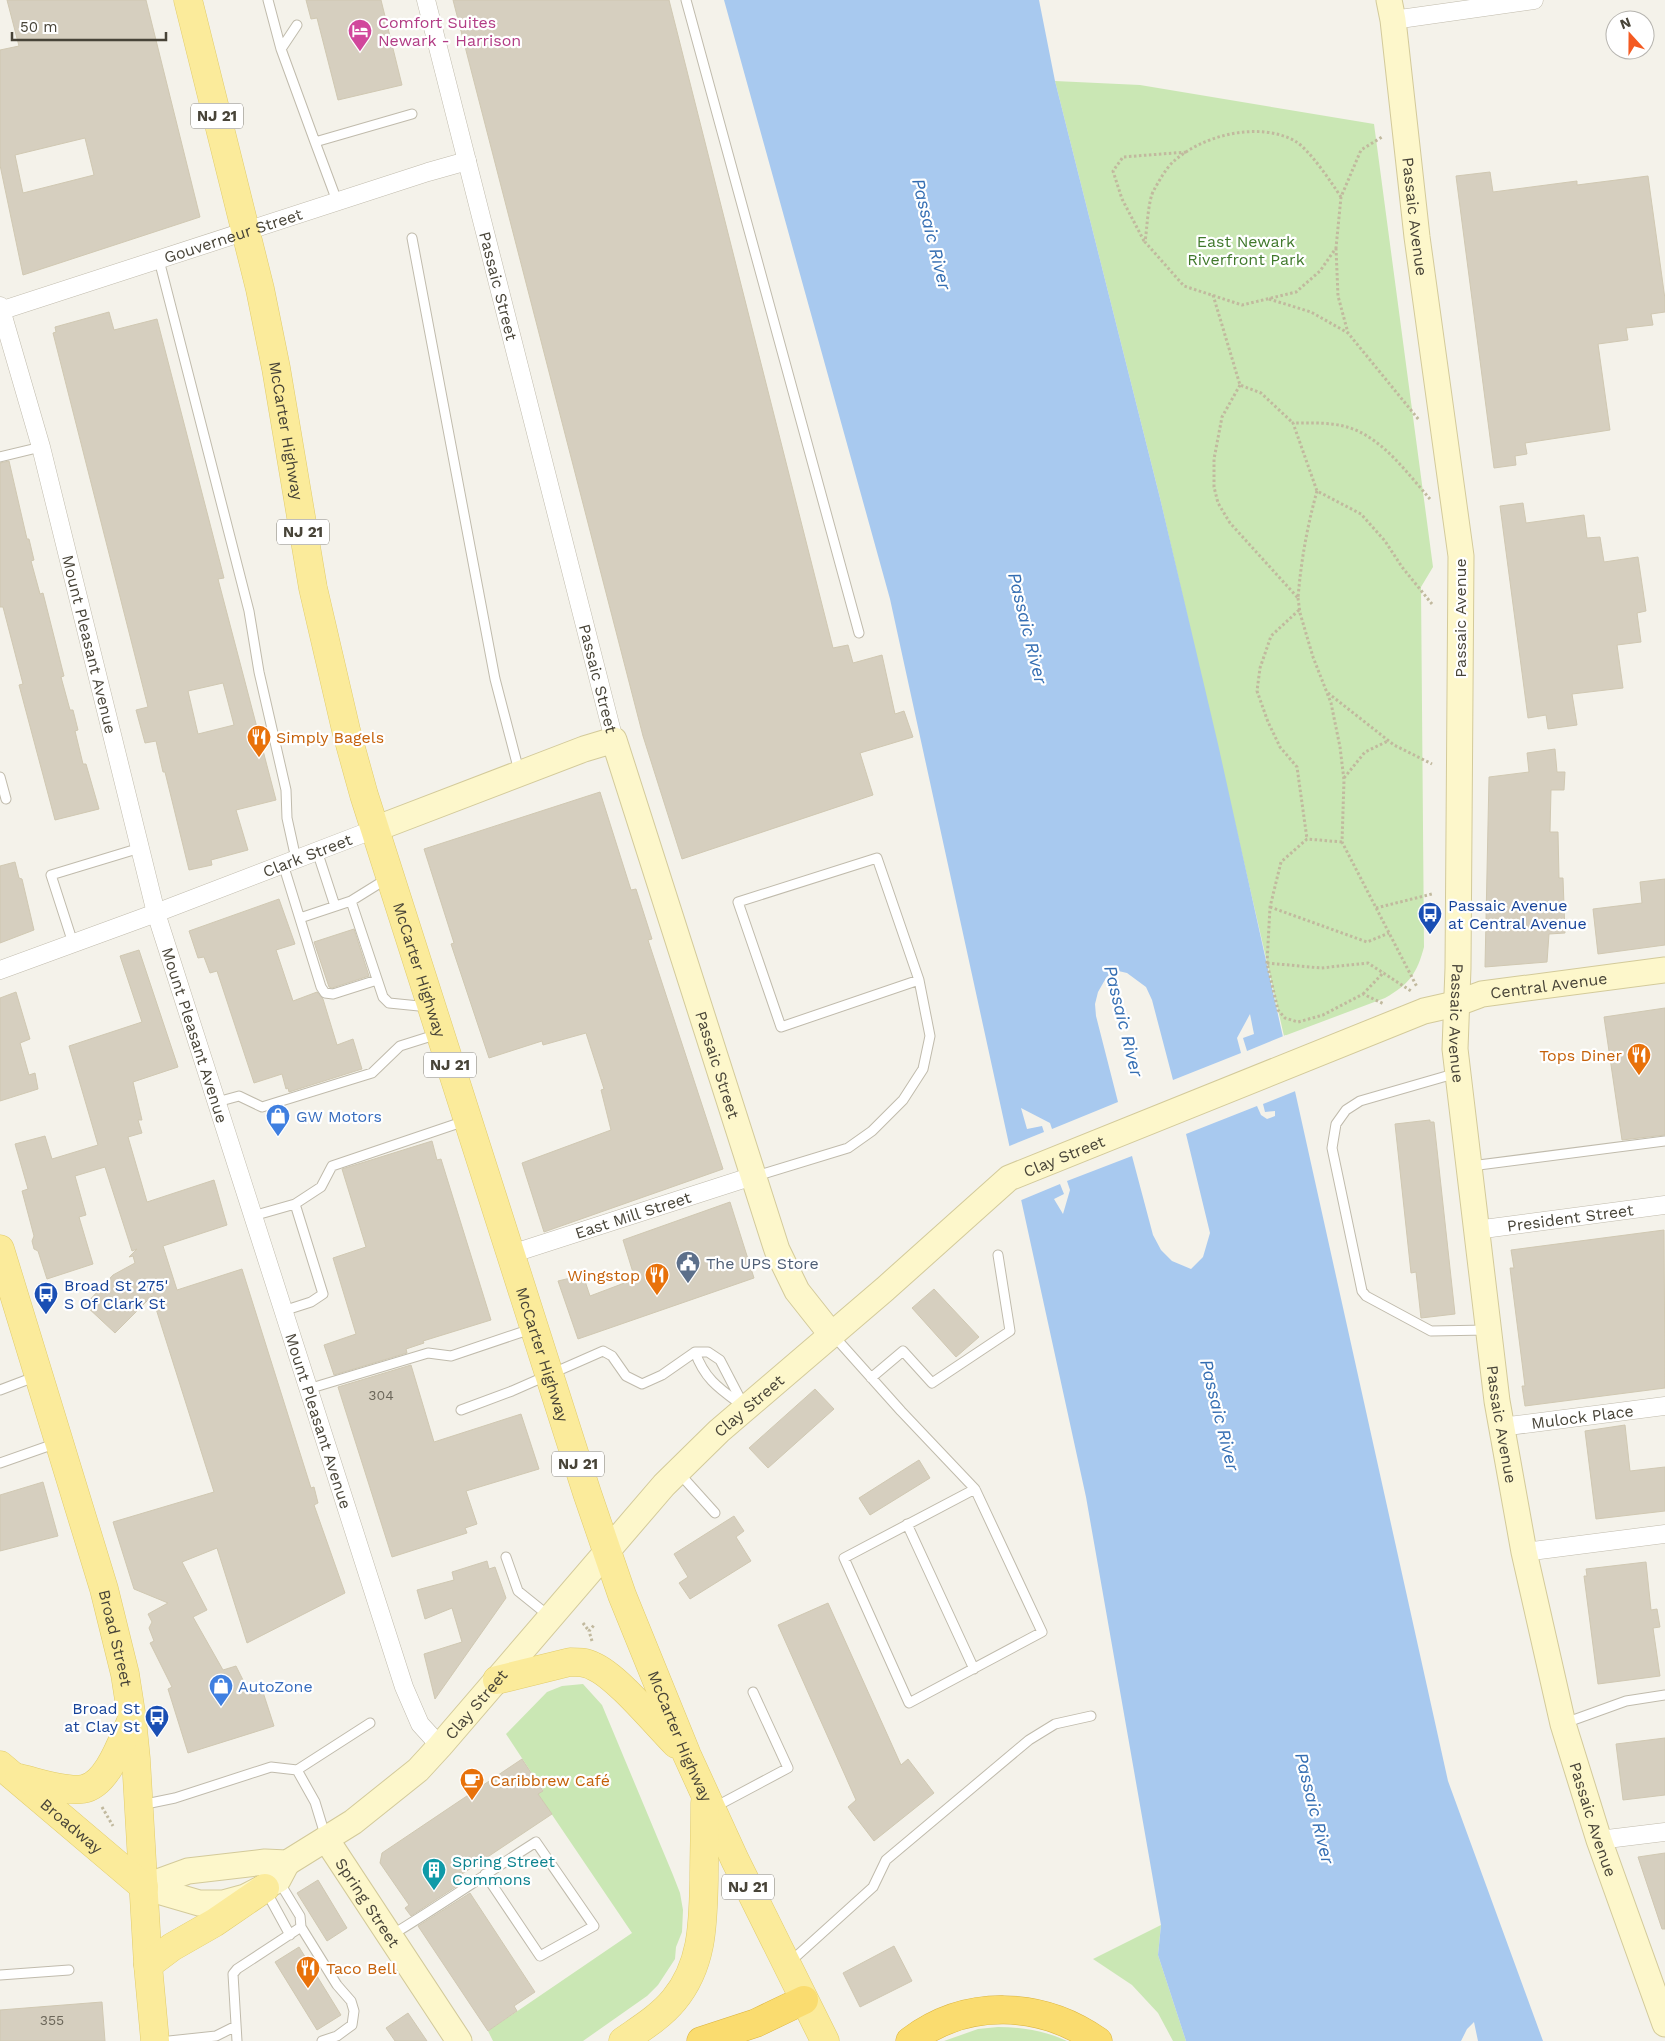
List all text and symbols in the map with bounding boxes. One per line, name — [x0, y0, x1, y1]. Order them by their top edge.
scale bar — [12, 10, 166, 42]
north arrow — [1605, 10, 1655, 60]
place label: Comfort Suites Newark - Harrison — [378, 13, 521, 50]
text: N — [1618, 14, 1633, 32]
text: 50 m — [20, 18, 57, 36]
hotel icon: Comfort Suites Newark - Harrison — [347, 18, 373, 52]
road number: NJ 21 — [191, 104, 243, 128]
street label: Passaic Avenue — [1399, 156, 1432, 277]
water label: Passaic River — [908, 176, 956, 293]
street label: Gouverneur Street — [162, 204, 305, 267]
street label: Passaic Street — [476, 229, 522, 343]
park label: East Newark Riverfront Park — [1187, 232, 1305, 269]
street label: McCarter Highway — [266, 360, 308, 502]
road number: NJ 21 — [277, 520, 329, 544]
street label: Mount Pleasant Avenue — [58, 553, 121, 736]
street label: Passaic Avenue — [1451, 558, 1470, 678]
water label: Passaic River — [1004, 570, 1052, 687]
street label: Passaic Street — [575, 622, 621, 735]
restaurant icon: Simply Bagels — [246, 724, 272, 758]
place label: Simply Bagels — [276, 728, 384, 747]
street label: Clark Street — [260, 829, 355, 881]
place label: Passaic Avenue at Central Avenue — [1448, 896, 1587, 933]
street label: McCarter Highway — [389, 900, 450, 1040]
bus stop icon: Passaic Avenue at Central Avenue — [1417, 901, 1443, 935]
street label: Mount Pleasant Avenue — [158, 945, 232, 1125]
water label: Passaic River — [1100, 963, 1148, 1080]
street label: Passaic Avenue — [1445, 963, 1468, 1084]
street label: Central Avenue — [1489, 968, 1608, 1002]
street label: Passaic Street — [692, 1009, 744, 1121]
restaurant icon: Tops Diner — [1626, 1042, 1652, 1076]
place label: Tops Diner — [1539, 1046, 1622, 1065]
road number: NJ 21 — [424, 1052, 476, 1078]
shop icon: GW Motors — [265, 1103, 291, 1137]
place label: GW Motors — [296, 1107, 382, 1126]
street label: Clay Street — [1021, 1131, 1108, 1181]
street label: East Mill Street — [572, 1187, 693, 1242]
street label: President Street — [1506, 1200, 1635, 1235]
public building icon: The UPS Store — [675, 1250, 701, 1284]
place label: The UPS Store — [706, 1254, 819, 1273]
restaurant icon: Wingstop — [644, 1262, 670, 1296]
place label: Wingstop — [567, 1266, 640, 1285]
place label: Broad St 275' S Of Clark St — [64, 1276, 168, 1313]
bus stop icon: Broad St 275' S Of Clark St — [33, 1281, 59, 1315]
street label: McCarter Highway — [512, 1285, 573, 1425]
street label: Mount Pleasant Avenue — [282, 1331, 356, 1511]
water label: Passaic River — [1196, 1357, 1244, 1474]
street label: Passaic Avenue — [1483, 1364, 1521, 1485]
street label: Clay Street — [710, 1370, 788, 1441]
house number: 304 — [368, 1387, 394, 1403]
street label: Mulock Place — [1530, 1401, 1635, 1433]
road number: NJ 21 — [552, 1452, 604, 1476]
street label: Broad Street — [95, 1588, 136, 1688]
street label: Clay Street — [441, 1665, 511, 1743]
street label: McCarter Highway — [644, 1668, 717, 1805]
shop icon: AutoZone — [208, 1673, 234, 1707]
place label: AutoZone — [238, 1677, 313, 1696]
place label: Broad St at Clay St — [64, 1699, 140, 1736]
bus stop icon: Broad St at Clay St — [144, 1704, 170, 1738]
water label: Passaic River — [1291, 1750, 1339, 1867]
street label: Passaic Avenue — [1566, 1760, 1621, 1879]
cafe icon: Caribbrew Café — [459, 1767, 485, 1801]
place label: Caribbrew Café — [490, 1771, 610, 1790]
street label: Broadway — [37, 1794, 107, 1858]
place label: Spring Street Commons — [452, 1852, 555, 1889]
street label: Spring Street — [331, 1854, 404, 1951]
building icon: Spring Street Commons — [421, 1857, 447, 1891]
road number: NJ 21 — [722, 1874, 774, 1900]
restaurant icon: Taco Bell — [295, 1955, 321, 1989]
place label: Taco Bell — [326, 1959, 397, 1978]
house number: 355 — [40, 2012, 64, 2028]

